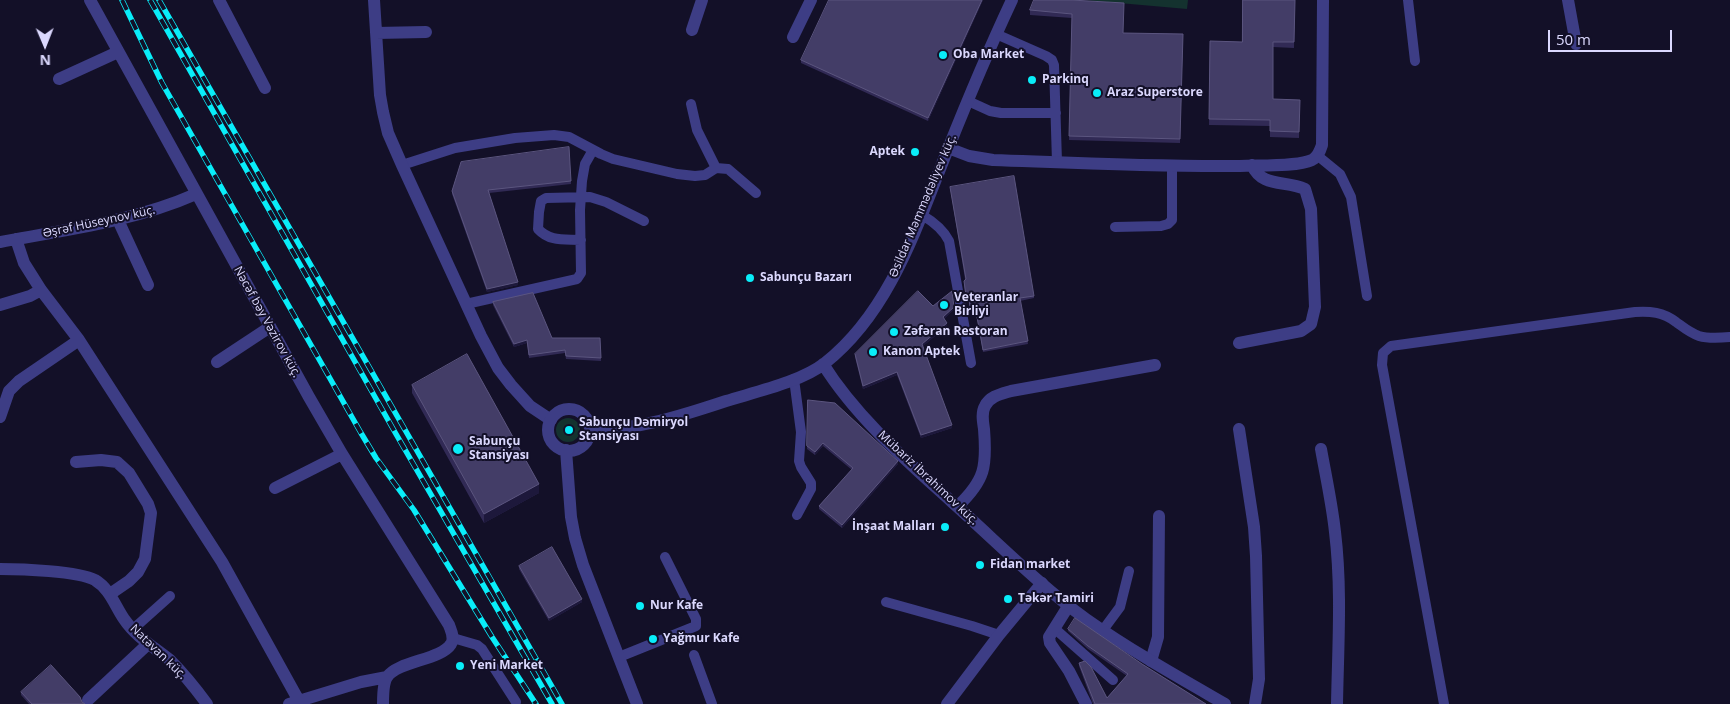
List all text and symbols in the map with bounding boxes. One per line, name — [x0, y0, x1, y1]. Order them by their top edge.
north arrow — [20, 20, 70, 70]
scale bar — [1550, 20, 1674, 52]
text: 50 m — [1556, 29, 1591, 49]
place label: Oba Market — [953, 48, 1024, 62]
marker: Oba Market — [937, 49, 949, 61]
text: N — [39, 51, 51, 70]
place label: Parkinq — [1042, 73, 1089, 87]
marker: Parkinq — [1026, 74, 1038, 86]
place label: Araz Superstore — [1107, 86, 1203, 100]
marker: Araz Superstore — [1091, 87, 1103, 99]
street label: Əsildar Məmmədəliyev küç. — [886, 132, 960, 280]
place label: Aptek — [869, 145, 905, 159]
marker: Aptek — [909, 146, 921, 158]
street label: Əşrəf Hüseynov küç. — [42, 203, 156, 241]
street label: Nəcəf bəy Vəzirov küç. — [230, 264, 304, 380]
place label: Sabunçu Bazarı — [760, 271, 852, 285]
marker: Sabunçu Bazarı — [744, 272, 756, 284]
place label: Veteranlar Birliyi — [954, 291, 1018, 319]
marker: Veteranlar Birliyi — [938, 299, 950, 311]
place label: Zəfəran Restoran — [904, 325, 1008, 339]
marker: Zəfəran Restoran — [888, 326, 900, 338]
place label: Kanon Aptek — [883, 345, 960, 359]
marker: Kanon Aptek — [867, 346, 879, 358]
place label: Sabunçu Dəmiryol Stansiyası — [579, 416, 688, 444]
marker: Sabunçu Dəmiryol Stansiyası — [563, 424, 575, 436]
street label: Mübariz İbrahimov küç. — [875, 428, 981, 528]
place label: Sabunçu Stansiyası — [469, 435, 529, 463]
marker: Sabunçu Stansiyası — [451, 442, 465, 456]
place label: İnşaat Malları — [852, 520, 935, 534]
marker: İnşaat Malları — [939, 521, 951, 533]
place label: Fidan market — [990, 558, 1070, 572]
marker: Fidan market — [974, 559, 986, 571]
place label: Təkər Tamiri — [1018, 592, 1094, 606]
marker: Təkər Tamiri — [1002, 593, 1014, 605]
place label: Nur Kafe — [650, 599, 703, 613]
marker: Nur Kafe — [634, 600, 646, 612]
street label: Natəvan küç. — [127, 622, 189, 682]
place label: Yağmur Kafe — [663, 632, 740, 646]
marker: Yağmur Kafe — [647, 633, 659, 645]
place label: Yeni Market — [470, 659, 543, 673]
marker: Yeni Market — [454, 660, 466, 672]

